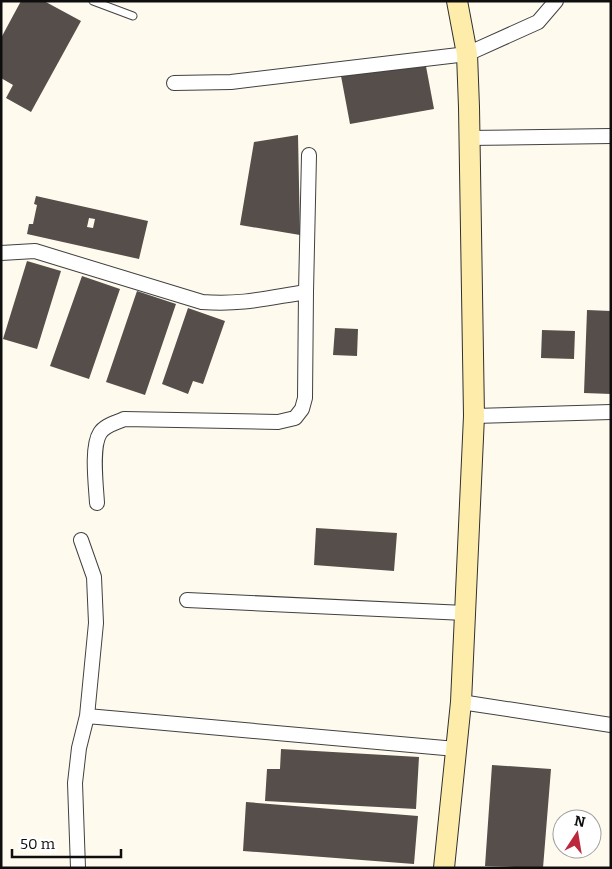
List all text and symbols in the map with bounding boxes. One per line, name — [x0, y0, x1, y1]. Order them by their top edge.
north arrow — [552, 809, 602, 859]
text: N — [573, 812, 587, 831]
scale bar — [12, 826, 121, 858]
text: 50 m — [20, 835, 56, 853]

